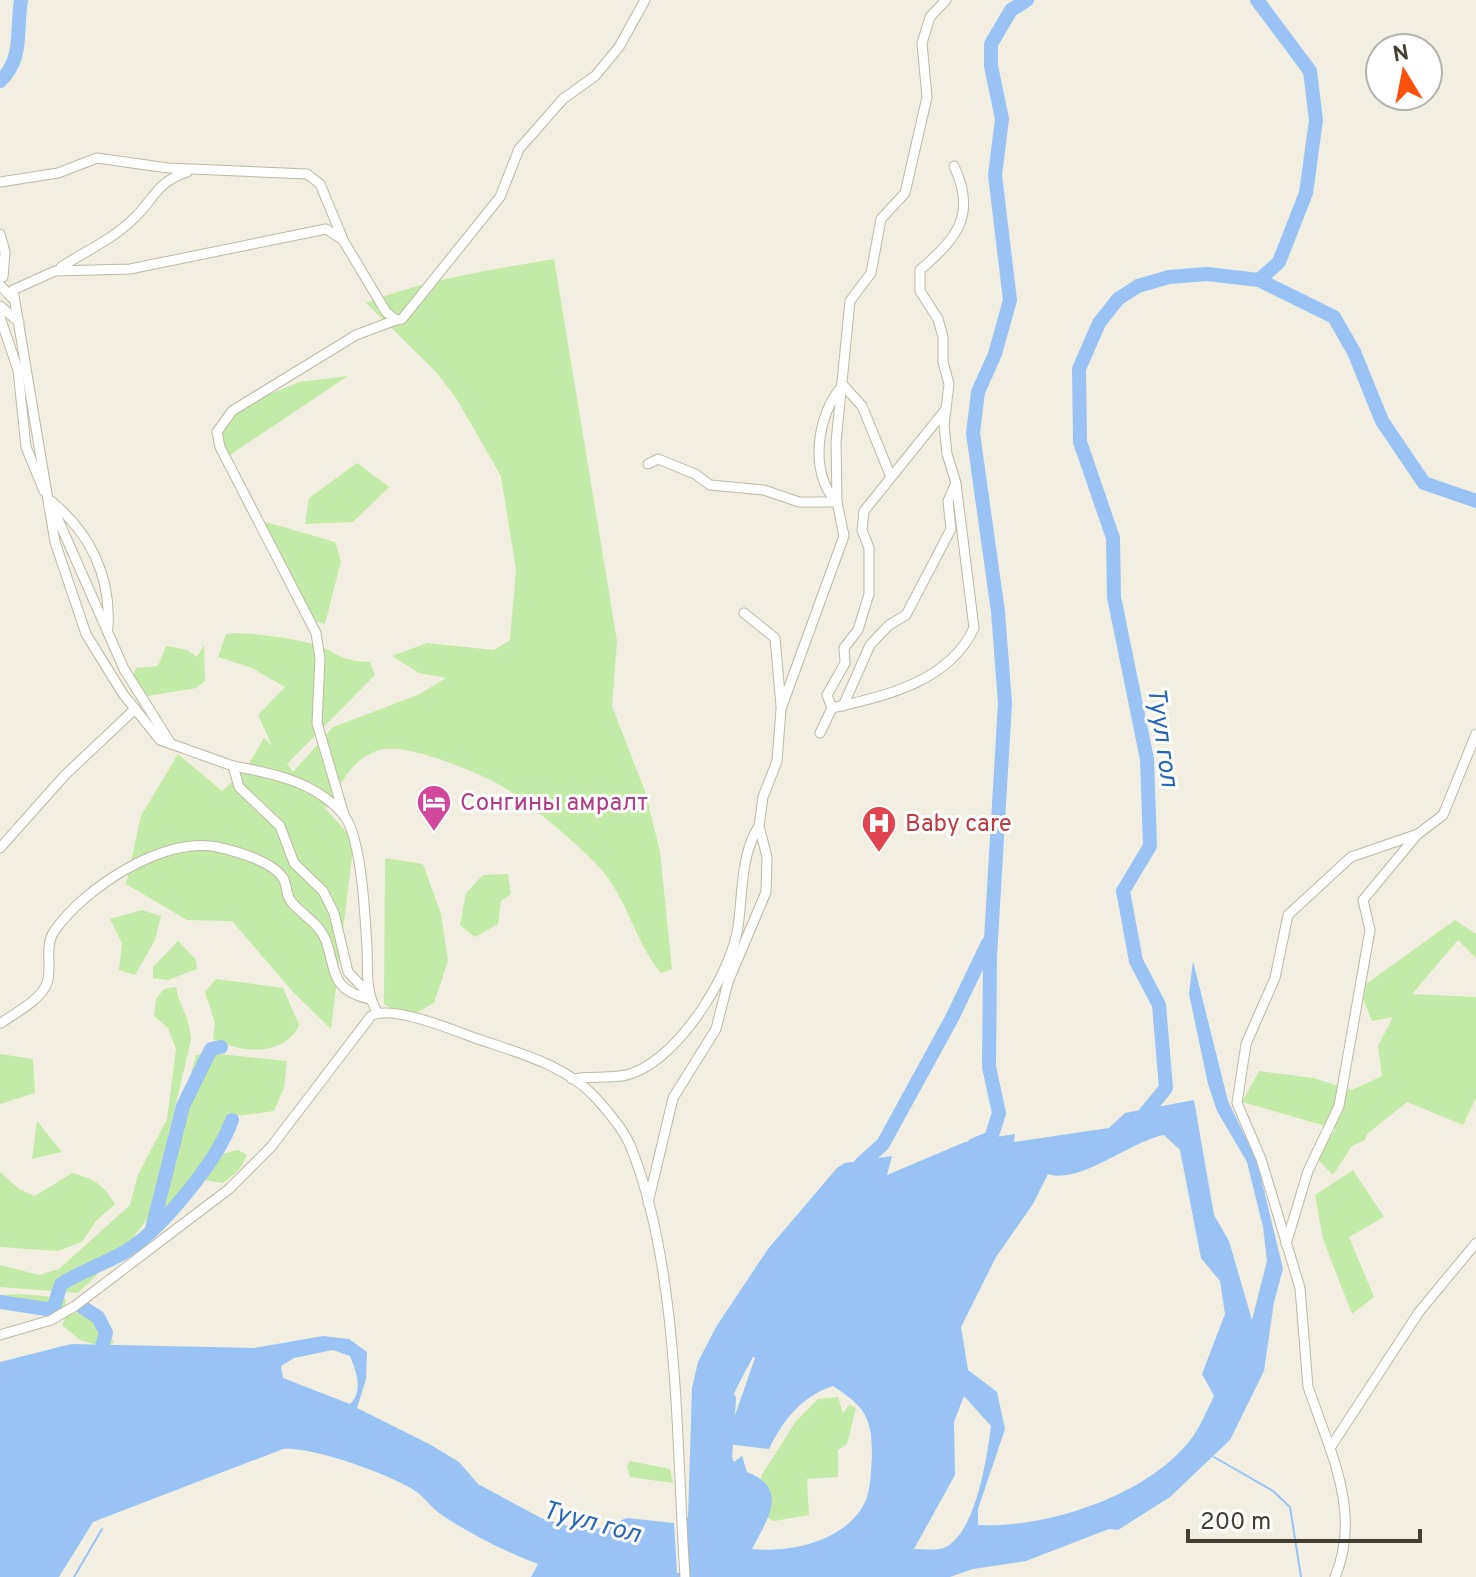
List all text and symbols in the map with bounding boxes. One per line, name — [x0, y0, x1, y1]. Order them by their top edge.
north arrow — [1364, 32, 1444, 112]
text: N — [1391, 40, 1411, 69]
water label: Туул гол — [1138, 685, 1185, 790]
hotel icon: Сонгины амралт — [415, 783, 453, 833]
place label: Сонгины амралт — [460, 789, 648, 819]
hospital icon: Baby care — [860, 804, 898, 854]
place label: Baby care — [905, 810, 1012, 840]
scale bar — [1188, 1493, 1420, 1543]
water label: Туул гол — [539, 1494, 645, 1553]
text: 200 m — [1200, 1508, 1271, 1538]

